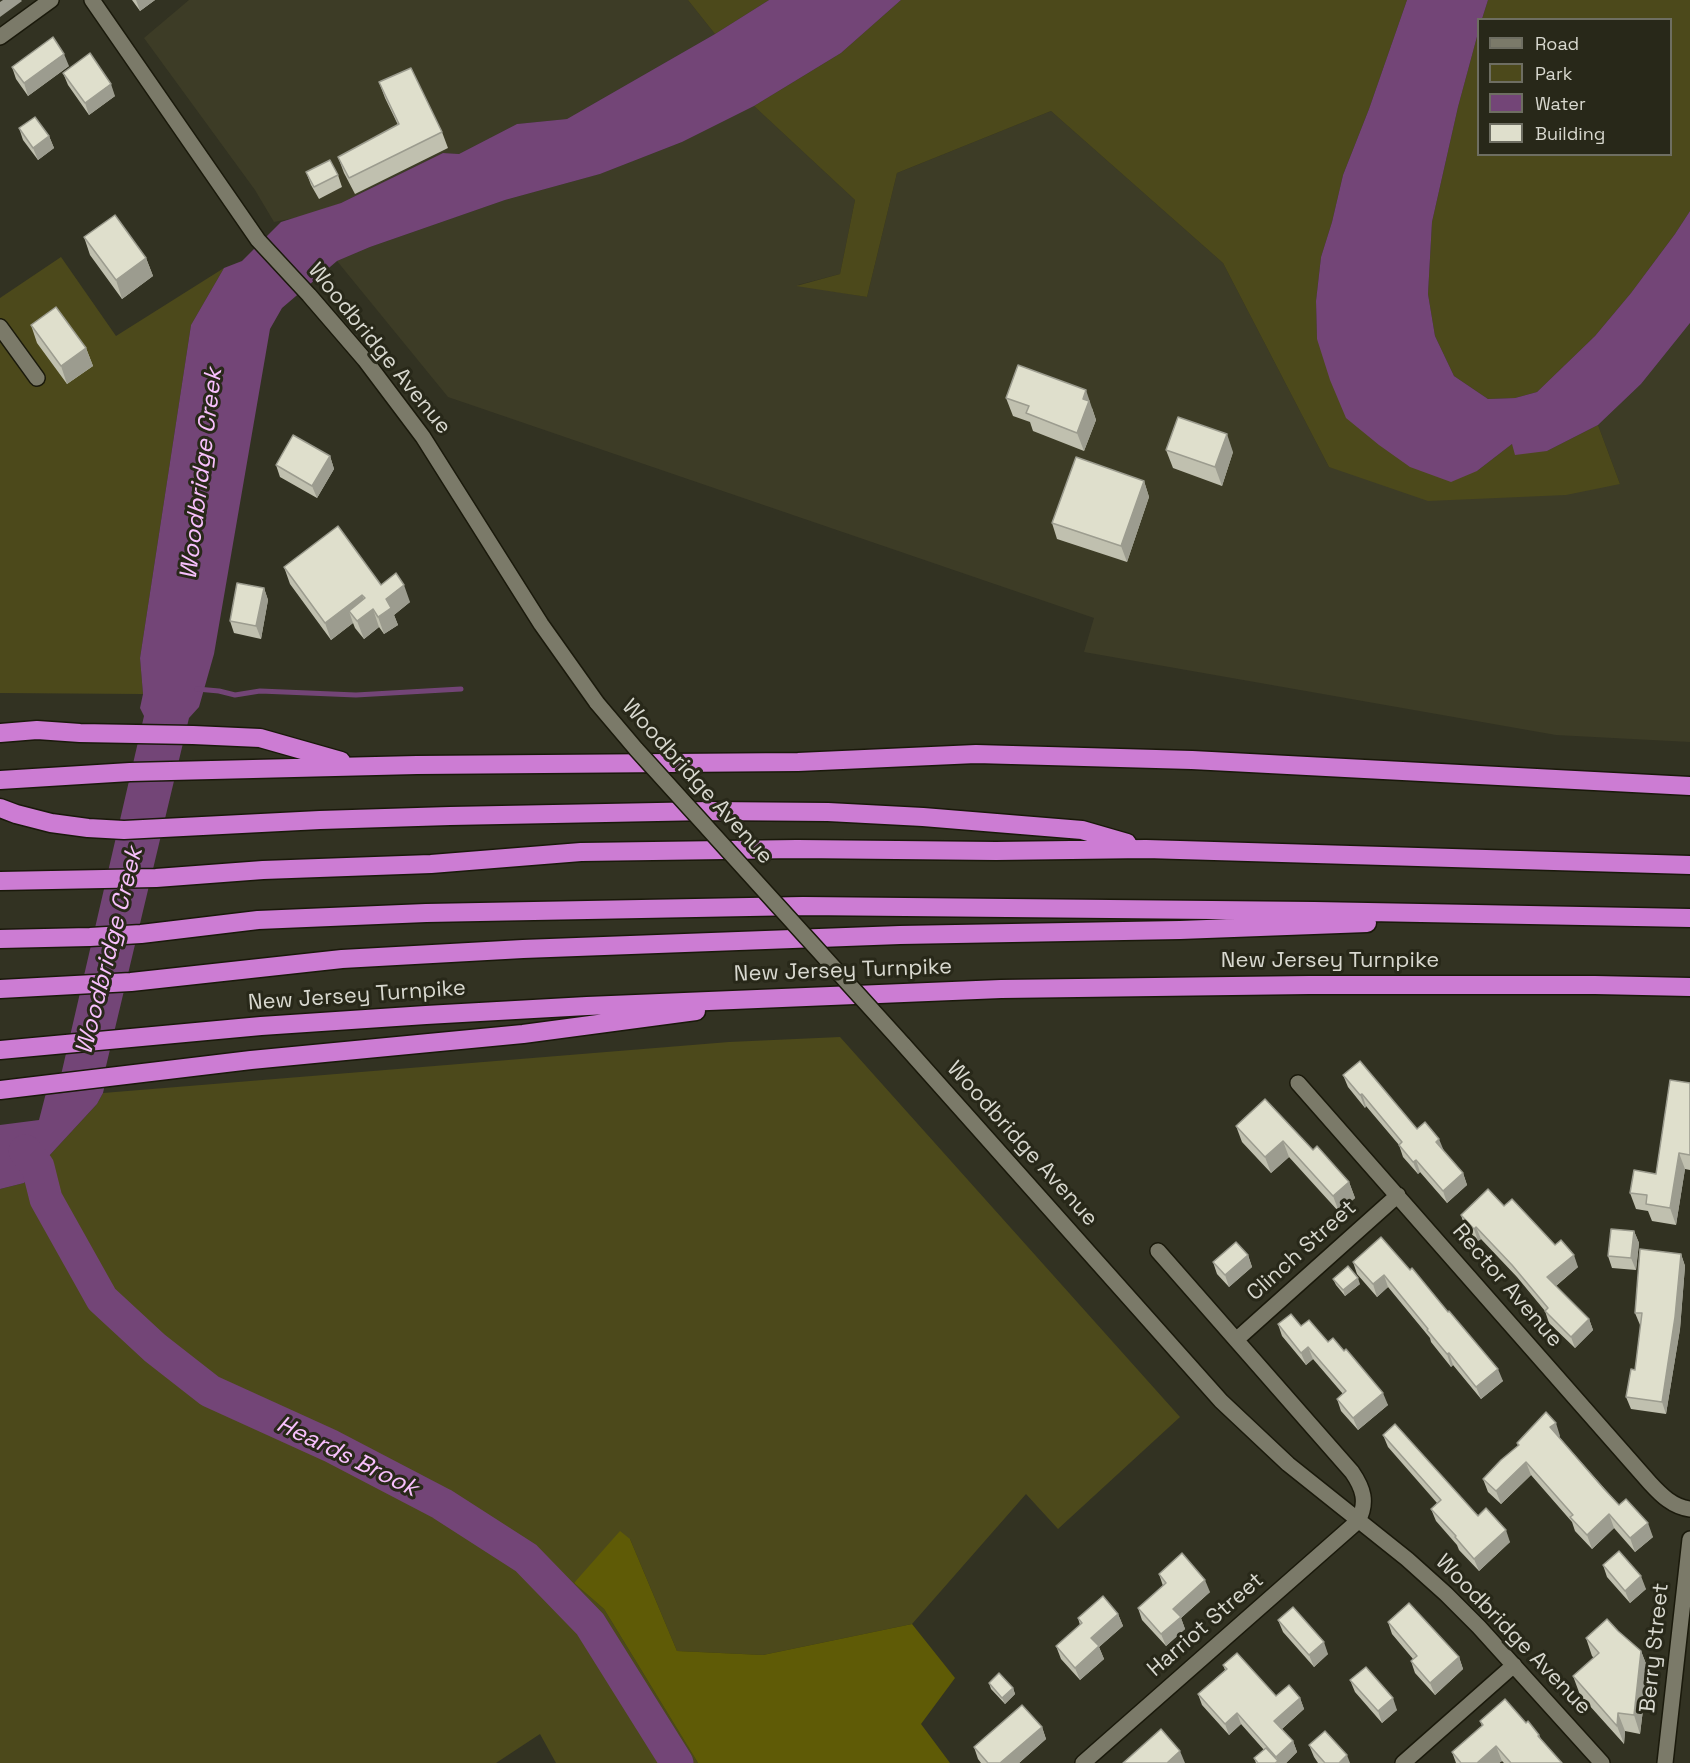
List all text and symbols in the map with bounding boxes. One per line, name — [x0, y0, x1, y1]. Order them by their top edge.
legend — [1477, 18, 1672, 156]
text: Road — [1535, 32, 1579, 55]
text: Park — [1535, 62, 1572, 85]
text: Water — [1535, 92, 1586, 115]
text: Building — [1535, 122, 1605, 145]
street label: Woodbridge Avenue — [302, 258, 456, 440]
water label: Woodbridge Creek — [175, 367, 229, 581]
street label: Woodbridge Avenue — [616, 694, 778, 870]
water label: Woodbridge Creek — [70, 844, 150, 1058]
street label: New Jersey Turnpike — [1221, 948, 1439, 974]
street label: New Jersey Turnpike — [733, 954, 953, 988]
street label: New Jersey Turnpike — [247, 975, 467, 1017]
street label: Woodbridge Avenue — [941, 1056, 1103, 1232]
street label: Clinch Street — [1242, 1195, 1362, 1307]
street label: Rector Avenue — [1446, 1219, 1568, 1353]
water label: Heards Brook — [272, 1410, 422, 1504]
street label: Woodbridge Avenue — [1430, 1549, 1596, 1721]
street label: Harriot Street — [1143, 1567, 1269, 1683]
street label: Berry Street — [1635, 1582, 1675, 1714]

